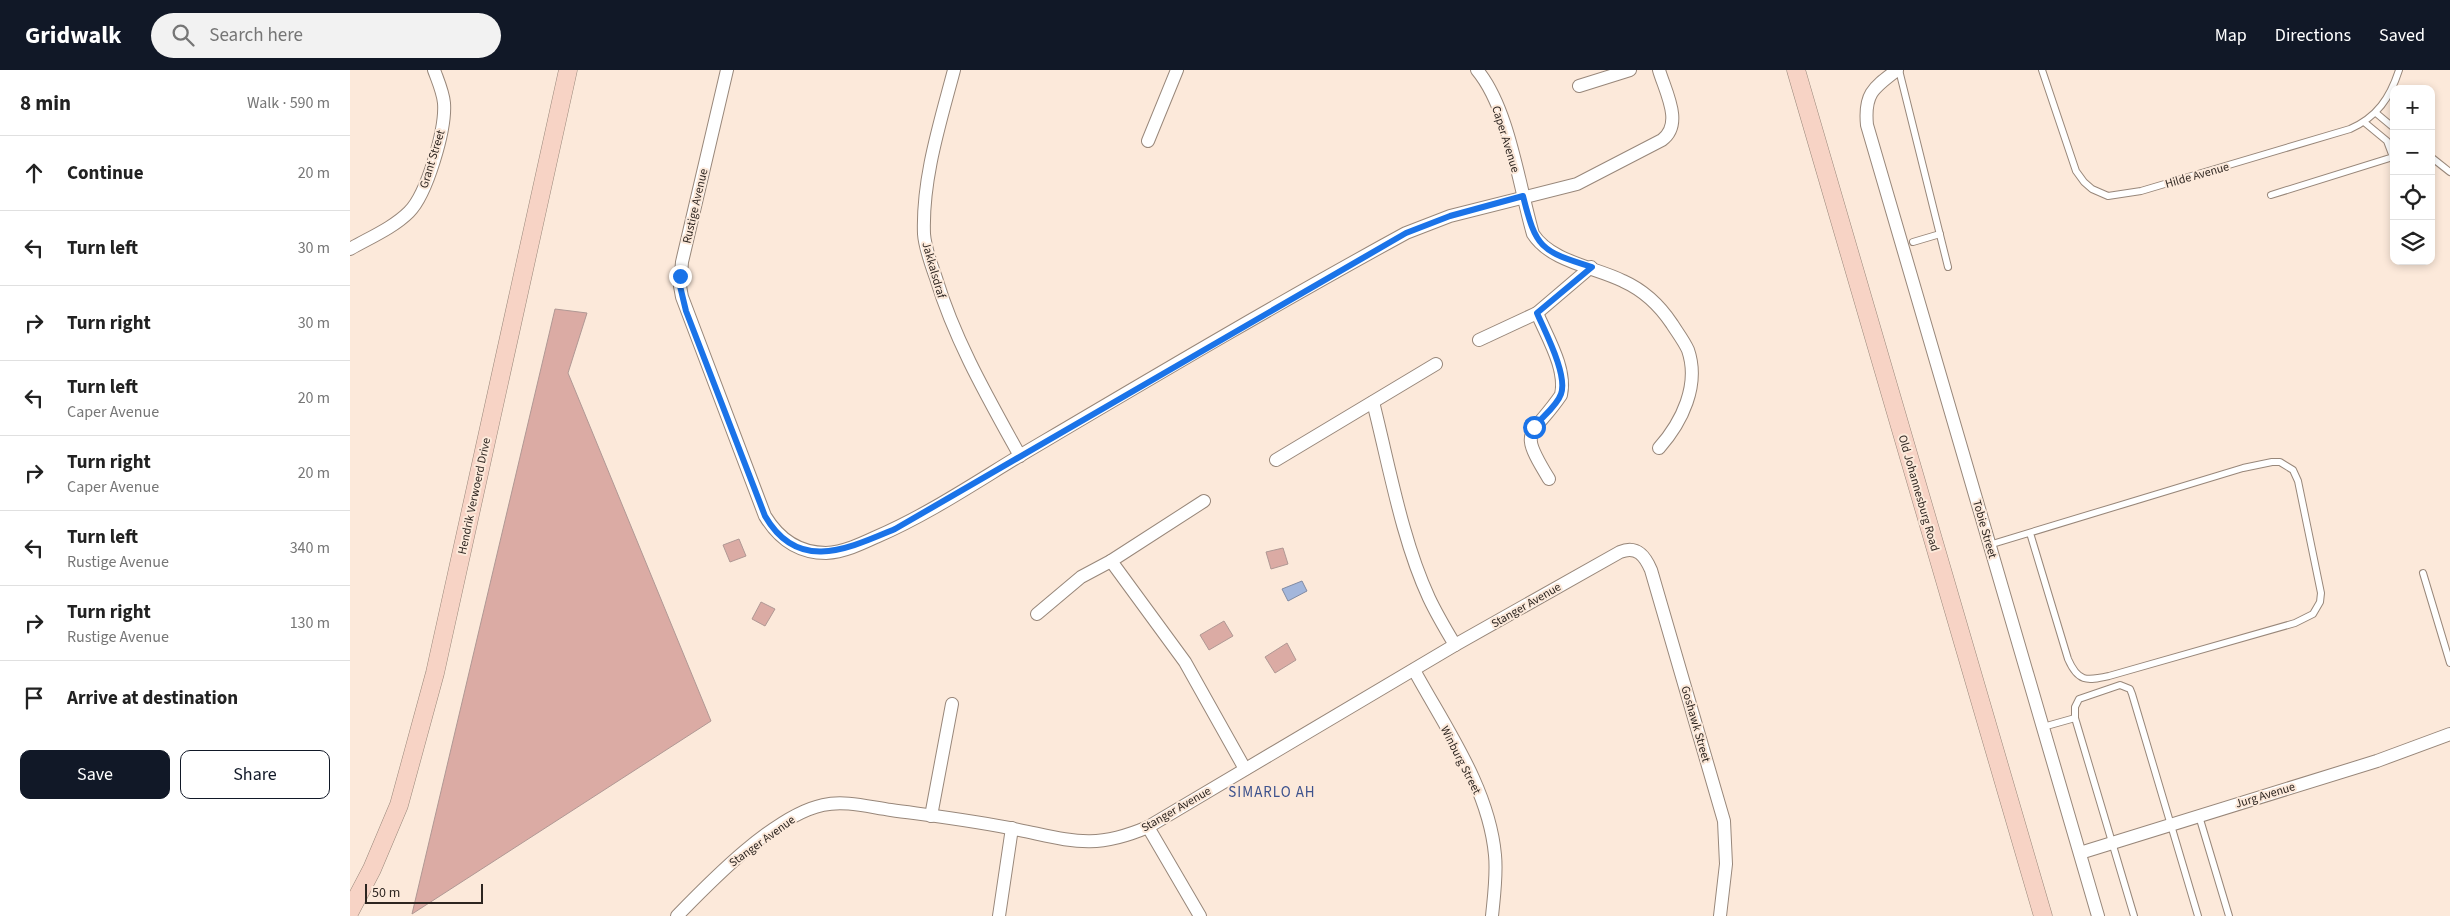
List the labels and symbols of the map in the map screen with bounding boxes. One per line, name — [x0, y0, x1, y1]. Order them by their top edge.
street label: Caper Avenue — [1487, 104, 1524, 175]
street label: Grant Street — [416, 128, 449, 191]
street label: Hilde Avenue — [2163, 158, 2231, 193]
street label: Rustige Avenue — [679, 167, 712, 245]
street label: Jakkalsdraf — [917, 240, 950, 301]
route end — [669, 265, 692, 288]
route start — [1523, 416, 1546, 439]
street label: Old Johannesburg Road — [1894, 433, 1943, 553]
street label: Hendrik Verwoerd Drive — [454, 436, 495, 556]
street label: Tobie Street — [1968, 498, 2001, 560]
street label: Stanger Avenue — [1488, 579, 1564, 632]
street label: Goshawk Street — [1677, 684, 1715, 764]
street label: Winburg Street — [1436, 723, 1485, 797]
street label: Jurg Avenue — [2233, 778, 2297, 813]
district label: SIMARLO AH — [1228, 782, 1316, 803]
street label: Stanger Avenue — [1138, 783, 1214, 836]
street label: Stanger Avenue — [726, 812, 799, 871]
scale bar — [365, 881, 482, 904]

